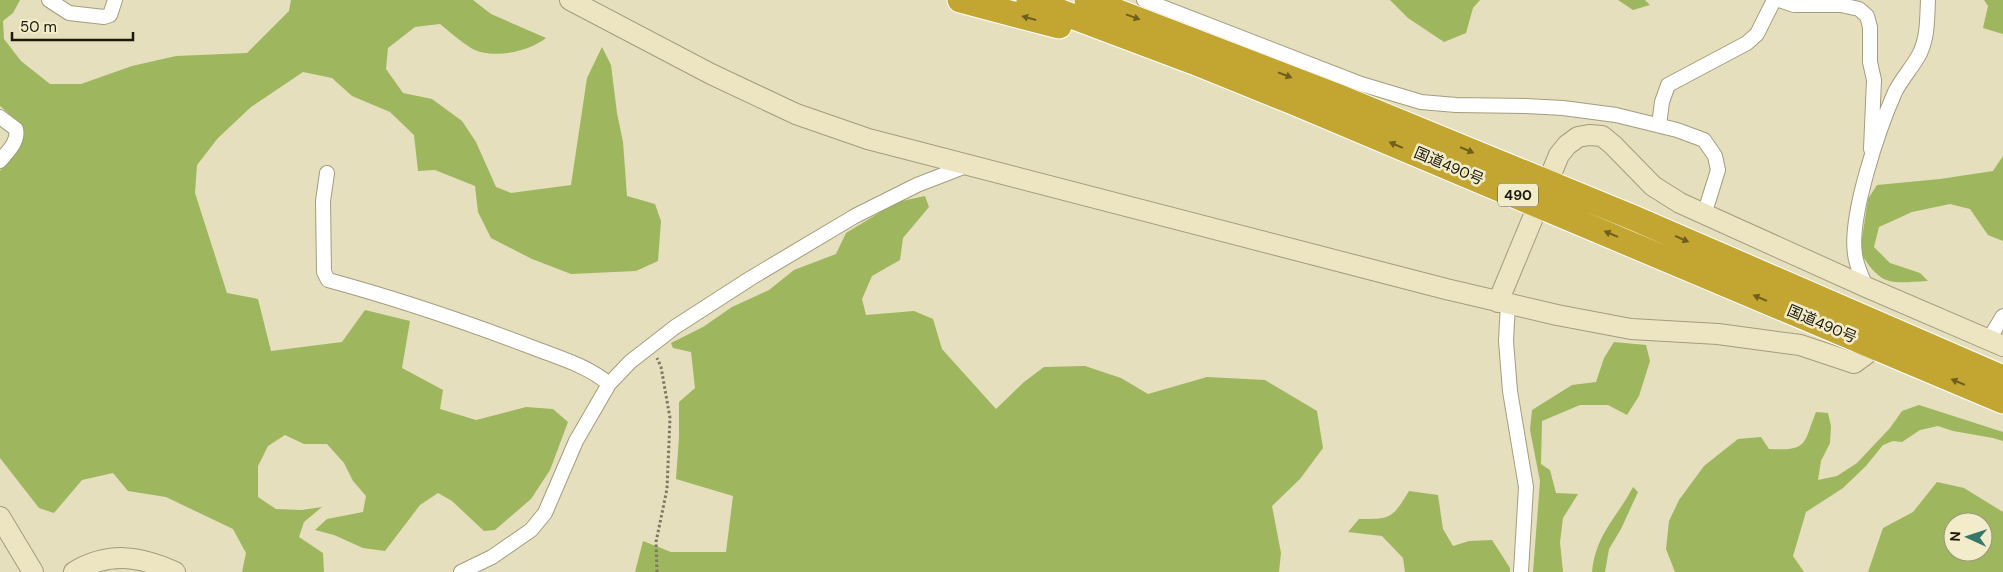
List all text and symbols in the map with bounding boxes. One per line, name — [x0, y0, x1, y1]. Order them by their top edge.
scale bar — [12, 10, 134, 42]
one-way arrow — [1126, 13, 1141, 21]
one-way arrow — [1021, 14, 1036, 22]
text: 50 m — [20, 17, 57, 37]
one-way arrow — [1277, 72, 1292, 80]
one-way arrow — [1389, 140, 1403, 148]
street label: 国道490号 — [1411, 142, 1487, 190]
one-way arrow — [1460, 147, 1474, 155]
road number: 490 — [1498, 184, 1538, 206]
one-way arrow — [1604, 230, 1618, 238]
one-way arrow — [1675, 236, 1689, 244]
one-way arrow — [1753, 293, 1767, 301]
street label: 国道490号 — [1784, 300, 1860, 348]
one-way arrow — [1951, 377, 1965, 385]
north arrow — [1943, 512, 1993, 562]
text: N — [1946, 531, 1964, 542]

